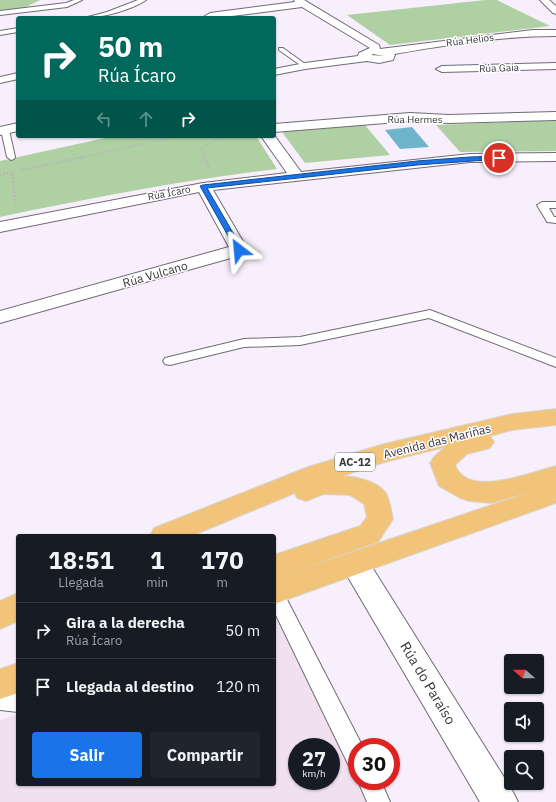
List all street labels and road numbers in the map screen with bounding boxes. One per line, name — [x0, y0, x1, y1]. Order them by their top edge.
street label: Rúa Helios — [445, 31, 495, 49]
street label: Rúa Gaia — [479, 61, 520, 75]
street label: Rúa Hermes — [387, 113, 443, 126]
street label: Rúa Ícaro — [146, 182, 192, 204]
street label: Rúa Vulcano — [121, 257, 189, 290]
street label: Avenida das Mariñas — [382, 420, 493, 462]
road number: AC-12 — [335, 453, 375, 471]
street label: Rúa do Paraíso — [396, 638, 460, 728]

